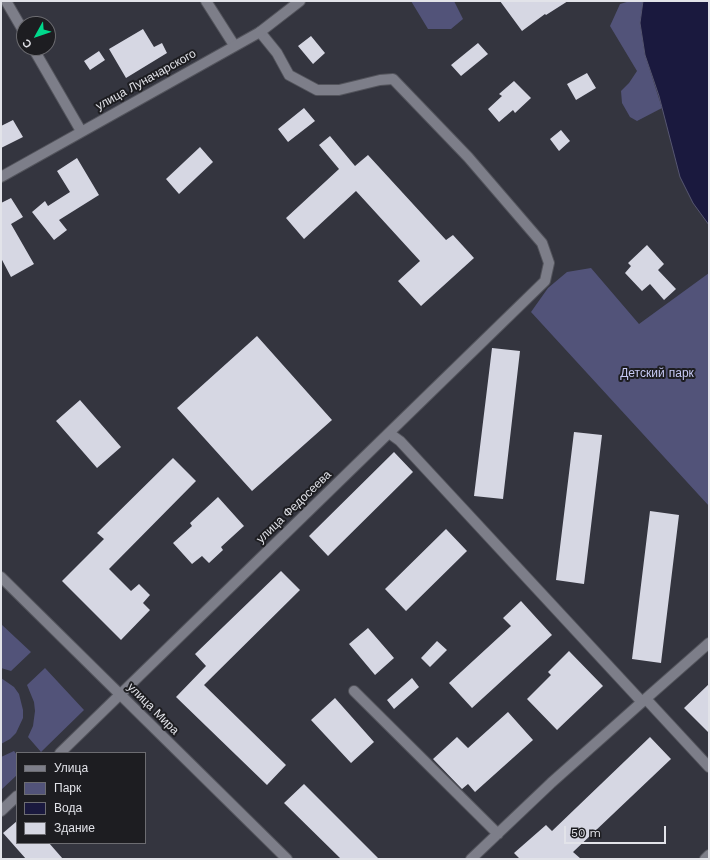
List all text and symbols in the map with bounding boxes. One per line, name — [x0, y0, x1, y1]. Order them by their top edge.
north arrow — [16, 16, 56, 56]
text: С — [20, 36, 35, 51]
street label: улица Луначарского — [93, 46, 199, 114]
park label: Детский парк — [620, 366, 694, 380]
street label: улица Федосеева — [254, 468, 334, 546]
street label: улица Мира — [124, 680, 182, 738]
legend — [16, 752, 146, 844]
text: Улица — [54, 761, 88, 775]
text: Парк — [54, 781, 81, 795]
text: Вода — [54, 801, 82, 815]
scale bar — [566, 818, 668, 844]
text: Здание — [54, 821, 95, 835]
text: 50 m — [571, 826, 601, 840]

